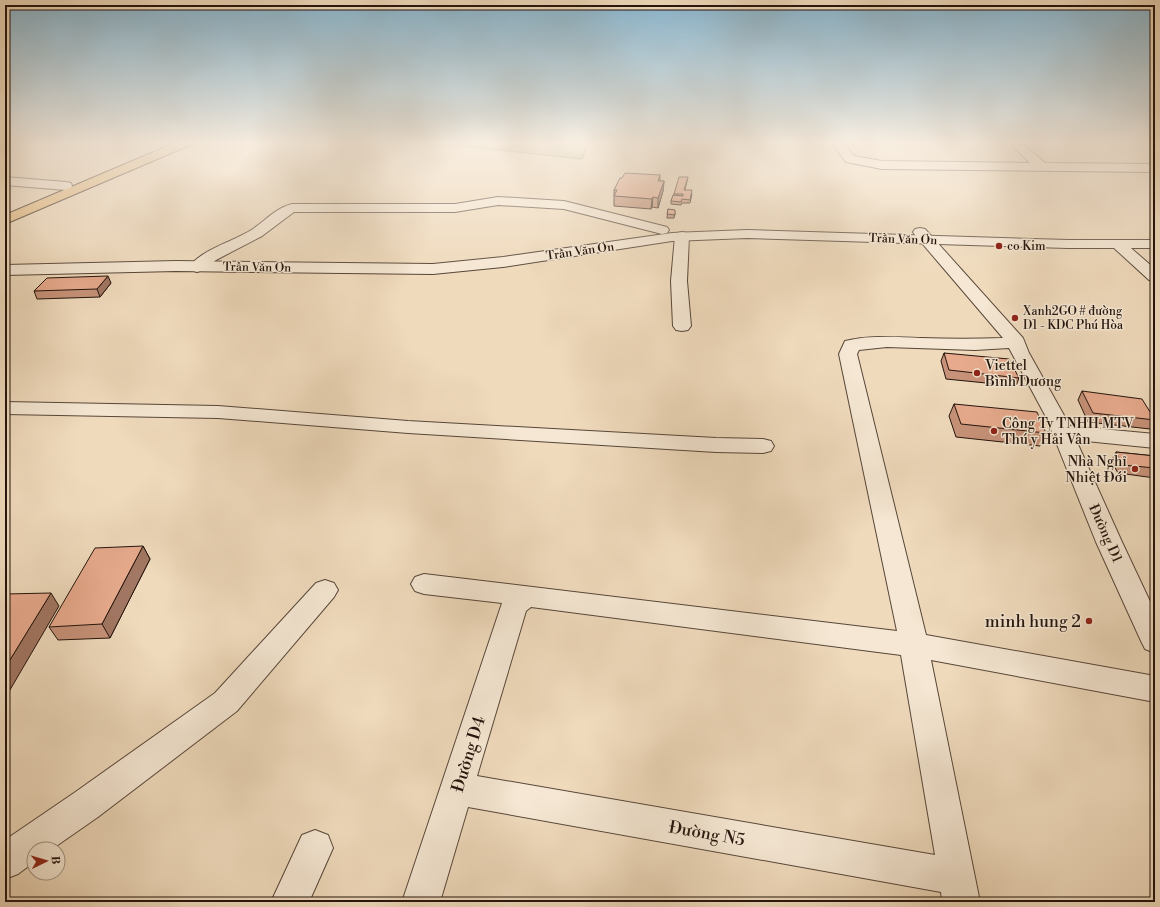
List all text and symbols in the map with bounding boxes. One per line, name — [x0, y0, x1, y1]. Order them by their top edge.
street label: Trần Văn Ơn — [868, 231, 938, 248]
street label: Trần Văn Ơn — [545, 239, 615, 264]
place label: co Kim — [1007, 239, 1046, 254]
marker: co Kim — [994, 241, 1004, 251]
street label: Trần Văn Ơn — [223, 259, 291, 276]
place label: Xanh2GO # đường D1 - KDC Phú Hòa — [1022, 304, 1124, 333]
marker: Xanh2GO # đường D1 - KDC Phú Hòa — [1010, 313, 1020, 323]
place label: Viettel Bình Dương — [984, 357, 1062, 391]
marker: Viettel Bình Dương — [972, 368, 982, 378]
place label: Công Ty TNHH MTV Thú y Hải Vân — [1002, 415, 1135, 449]
marker: Công Ty TNHH MTV Thú y Hải Vân — [989, 426, 999, 436]
place label: Nhà Nghỉ Nhiệt Đới — [1065, 453, 1127, 487]
marker: Nhà Nghỉ Nhiệt Đới — [1130, 464, 1140, 474]
street label: Đường D1 — [1084, 501, 1126, 565]
place label: minh hung 2 — [985, 611, 1081, 633]
marker: minh hung 2 — [1084, 616, 1094, 626]
street label: Đường D4 — [447, 714, 491, 795]
street label: Đường N5 — [667, 816, 747, 851]
north arrow — [26, 841, 66, 881]
text: B — [48, 855, 62, 865]

